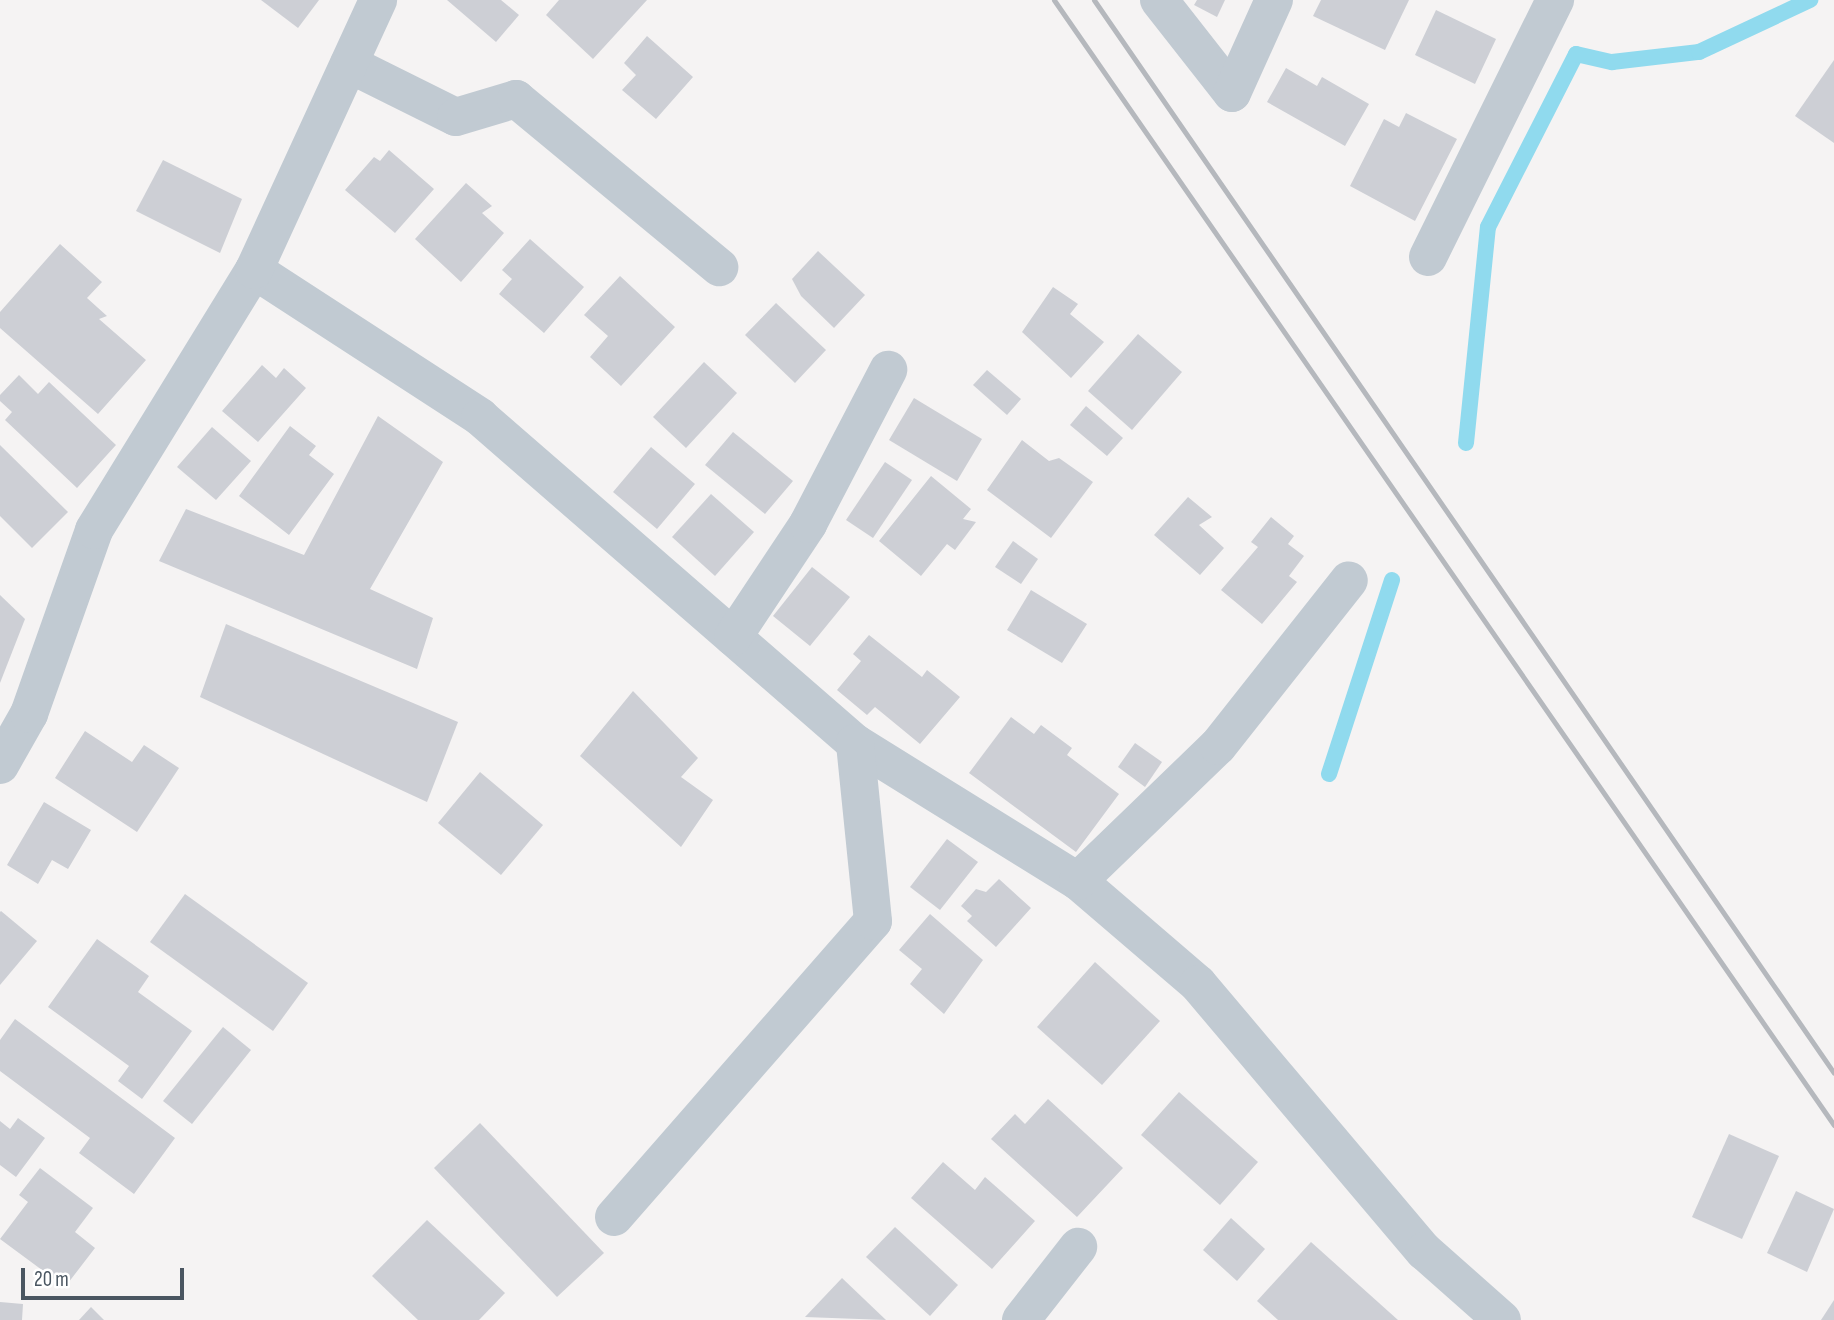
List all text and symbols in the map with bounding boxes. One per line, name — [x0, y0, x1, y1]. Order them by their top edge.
scale bar — [24, 1254, 187, 1298]
text: 20 m — [34, 1267, 69, 1292]

